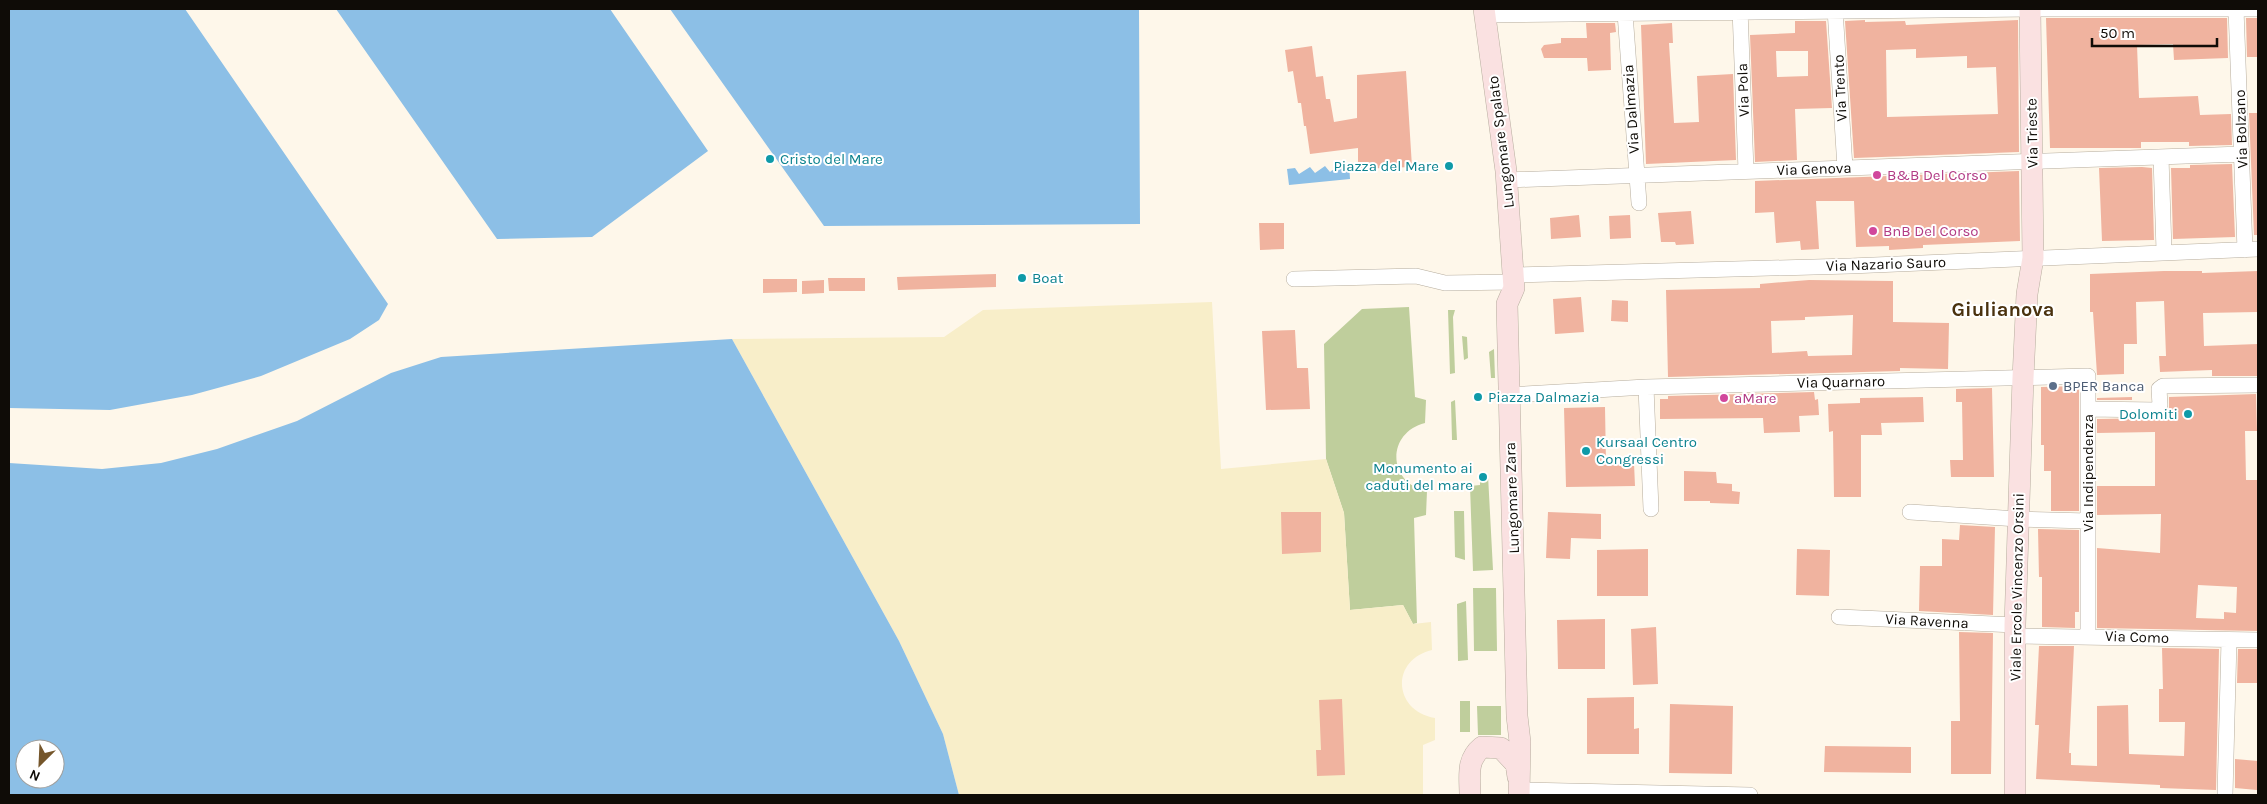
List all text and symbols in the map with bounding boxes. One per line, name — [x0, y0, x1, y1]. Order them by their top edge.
scale bar — [2092, 15, 2217, 47]
text: 50 m — [2100, 24, 2135, 42]
street label: Via Trento — [1829, 54, 1851, 122]
street label: Via Pola — [1733, 63, 1753, 117]
street label: Via Dalmazia — [1619, 64, 1643, 154]
street label: Lungomare Spalato — [1484, 75, 1518, 209]
street label: Via Bolzano — [2231, 89, 2251, 169]
street label: Via Trieste — [2022, 98, 2042, 168]
place label: Cristo del Mare — [780, 150, 883, 168]
marker: Cristo del Mare — [764, 153, 776, 165]
place label: Piazza del Mare — [1333, 157, 1439, 175]
street label: Via Genova — [1776, 159, 1852, 179]
marker: Piazza del Mare — [1443, 160, 1455, 172]
place label: B&B Del Corso — [1887, 166, 1987, 184]
marker: B&B Del Corso — [1871, 169, 1883, 181]
place label: BnB Del Corso — [1883, 222, 1979, 240]
marker: BnB Del Corso — [1867, 225, 1879, 237]
street label: Via Nazario Sauro — [1826, 253, 1946, 275]
place label: Boat — [1032, 269, 1064, 287]
marker: Boat — [1016, 272, 1028, 284]
district label: Giulianova — [1952, 298, 2054, 321]
street label: Via Quarnaro — [1797, 372, 1885, 392]
place label: BPER Banca — [2063, 377, 2144, 395]
marker: BPER Banca — [2047, 380, 2059, 392]
place label: Piazza Dalmazia — [1488, 388, 1600, 406]
place label: aMare — [1734, 389, 1776, 407]
marker: Piazza Dalmazia — [1472, 391, 1484, 403]
marker: aMare — [1718, 392, 1730, 404]
place label: Dolomiti — [2119, 405, 2178, 423]
marker: Dolomiti — [2182, 408, 2194, 420]
street label: Via Indipendenza — [2079, 414, 2097, 532]
place label: Kursaal Centro Congressi — [1596, 433, 1697, 468]
street label: Lungomare Zara — [1501, 442, 1523, 554]
marker: Kursaal Centro Congressi — [1580, 445, 1592, 457]
place label: Monumento ai caduti del mare — [1366, 459, 1473, 494]
marker: Monumento ai caduti del mare — [1477, 471, 1489, 483]
street label: Viale Ercole Vincenzo Orsini — [2006, 493, 2028, 681]
street label: Via Ravenna — [1885, 610, 1969, 632]
street label: Via Como — [2105, 627, 2169, 647]
north arrow — [15, 739, 65, 789]
text: N — [27, 766, 43, 785]

